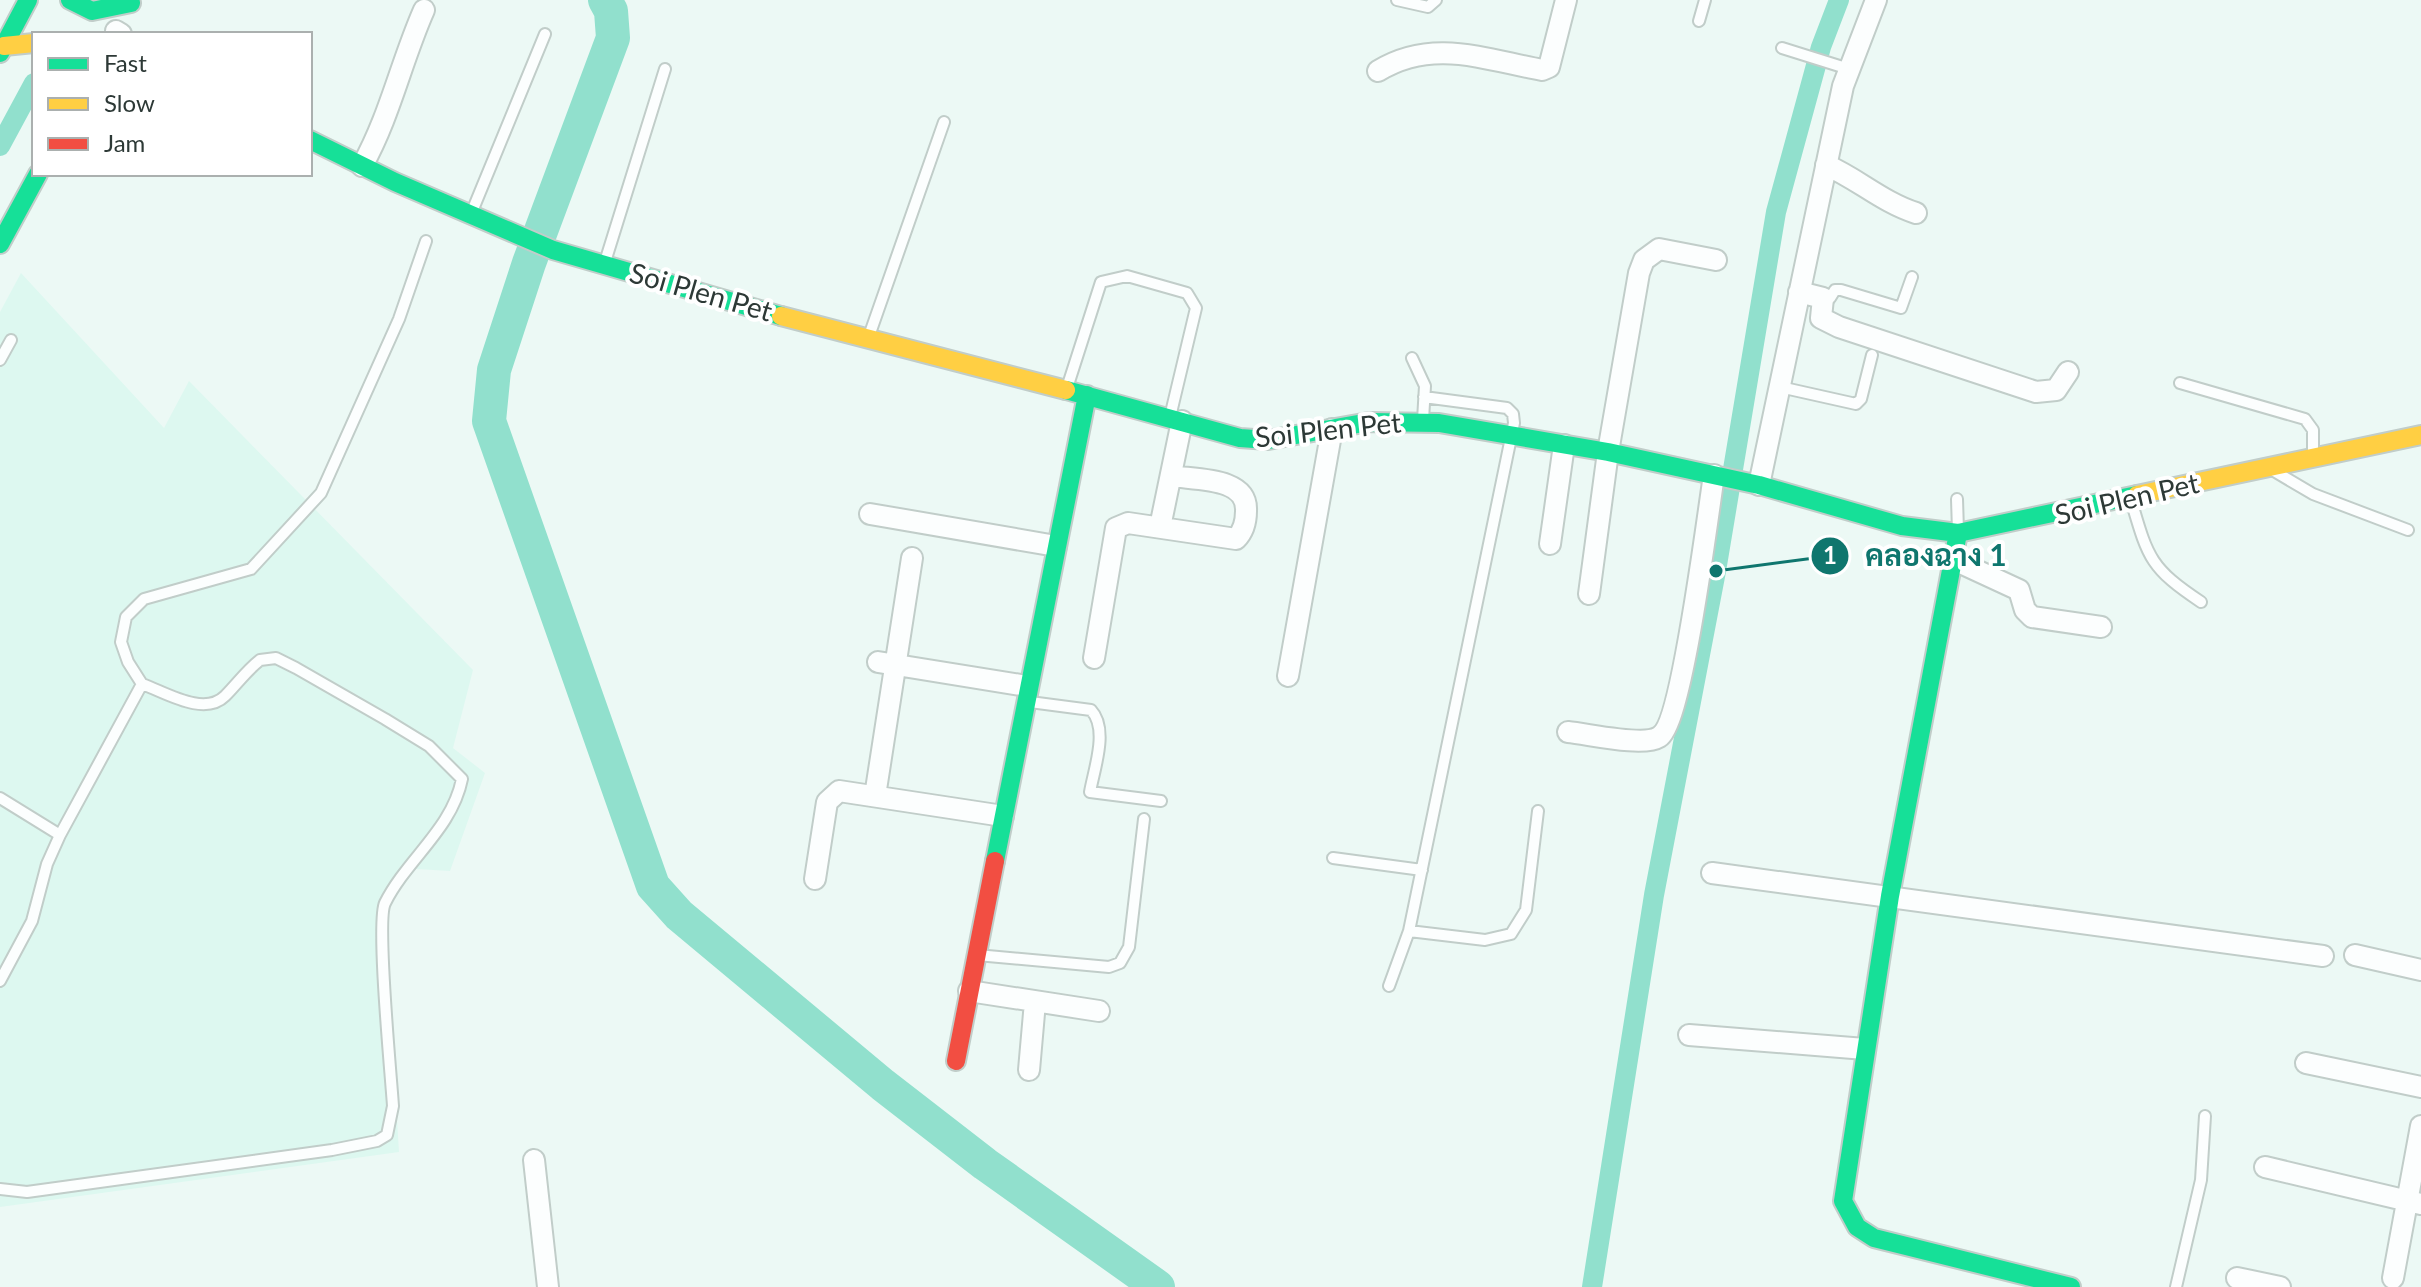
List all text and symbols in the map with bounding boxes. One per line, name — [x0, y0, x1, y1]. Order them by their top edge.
legend — [32, 32, 312, 176]
text: Fast — [104, 48, 147, 77]
text: Slow — [104, 88, 155, 117]
text: Jam — [104, 128, 145, 157]
street label: Soi Plen Pet — [626, 254, 776, 328]
street label: Soi Plen Pet — [1253, 404, 1403, 454]
street label: Soi Plen Pet — [2052, 465, 2202, 531]
callout: คลองฉาง 1 — [1810, 529, 2023, 583]
text: คลองฉาง 1 — [1865, 536, 2007, 572]
text: 1 — [1823, 540, 1837, 569]

